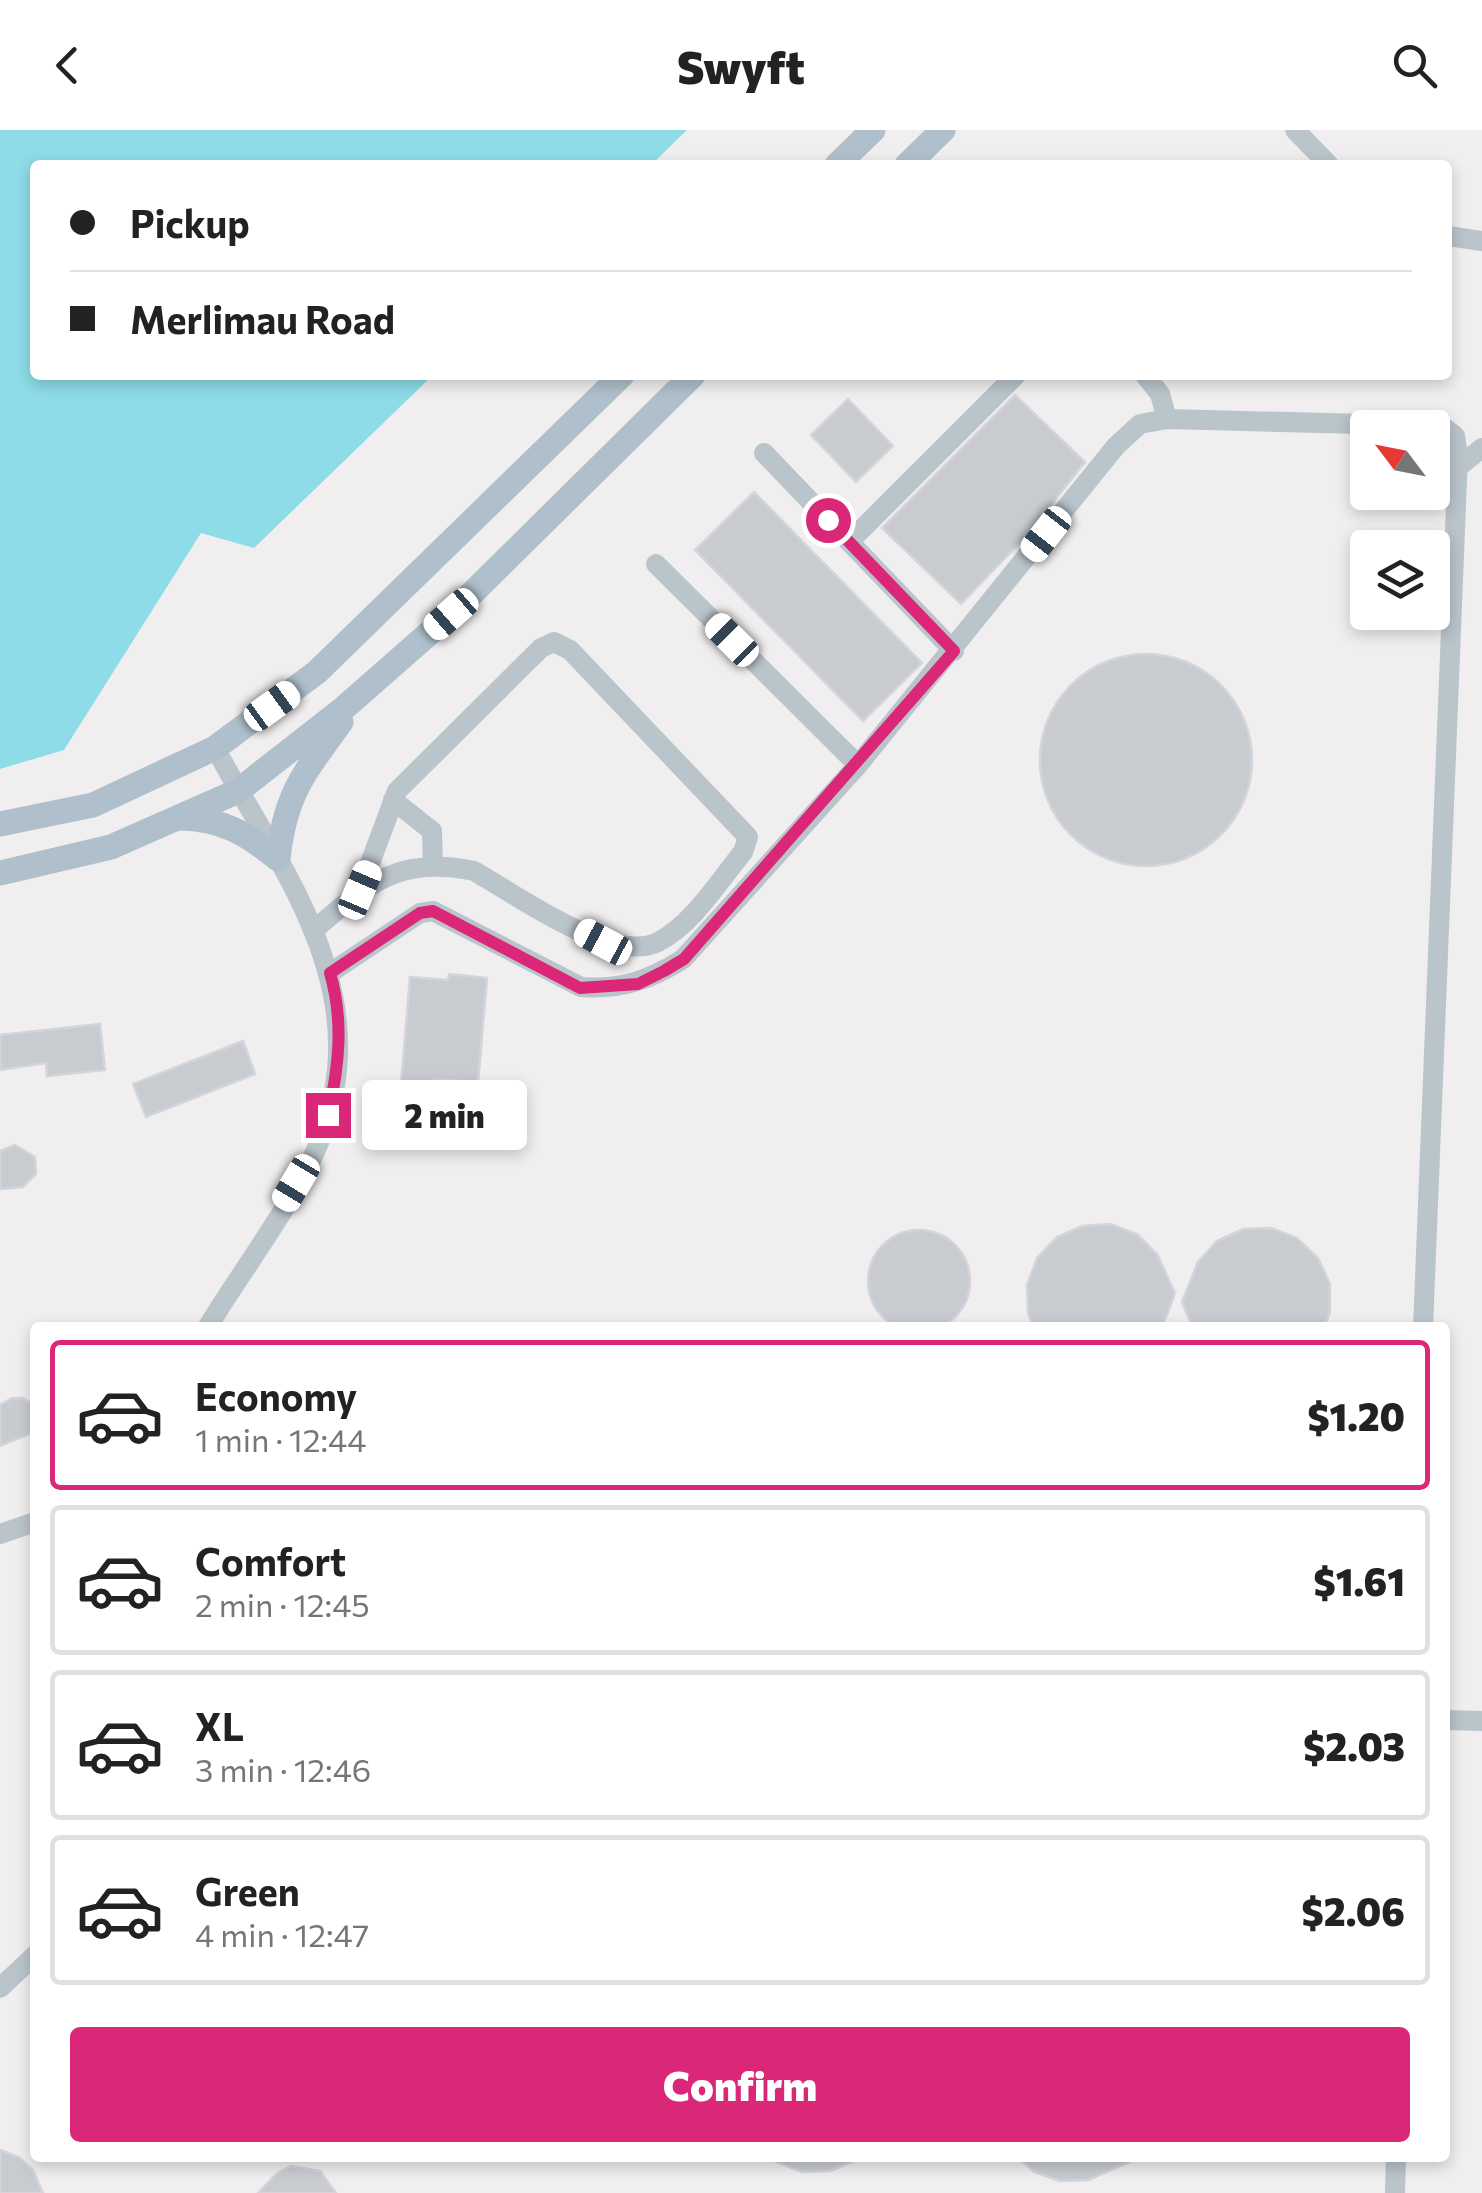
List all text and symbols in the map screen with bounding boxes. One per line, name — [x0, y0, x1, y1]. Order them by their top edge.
icon: back — [40, 38, 95, 93]
text: Swyft — [677, 38, 805, 93]
icon: search — [1387, 38, 1442, 93]
text: Pickup — [130, 199, 250, 246]
text: Merlimau Road — [130, 295, 395, 342]
north arrow — [1350, 410, 1450, 510]
map controls — [1350, 410, 1450, 630]
route start — [806, 498, 851, 543]
car — [1016, 501, 1076, 567]
button: layers — [1350, 530, 1450, 630]
car — [419, 583, 483, 645]
car — [700, 608, 764, 672]
car — [239, 676, 305, 736]
car — [334, 857, 386, 923]
car — [569, 915, 637, 969]
callout: 2 min — [363, 1080, 528, 1150]
route end — [306, 1093, 351, 1138]
text: 2 min — [404, 1095, 485, 1135]
car — [268, 1150, 324, 1216]
icon: car — [75, 1370, 165, 1460]
text: Economy — [195, 1372, 357, 1419]
text: $1.20 — [1307, 1392, 1405, 1439]
text: 1 min · 12:44 — [195, 1419, 366, 1459]
icon: car — [75, 1535, 165, 1625]
text: Comfort — [195, 1537, 346, 1584]
text: $1.61 — [1314, 1557, 1405, 1604]
text: 2 min · 12:45 — [195, 1584, 370, 1624]
icon: car — [75, 1700, 165, 1790]
text: XL — [195, 1702, 244, 1749]
text: $2.03 — [1303, 1722, 1405, 1769]
text: 3 min · 12:46 — [195, 1749, 371, 1789]
icon: car — [75, 1865, 165, 1955]
text: Green — [195, 1867, 300, 1914]
text: $2.06 — [1302, 1887, 1405, 1934]
text: 4 min · 12:47 — [195, 1914, 369, 1954]
button: Confirm — [70, 2027, 1410, 2142]

